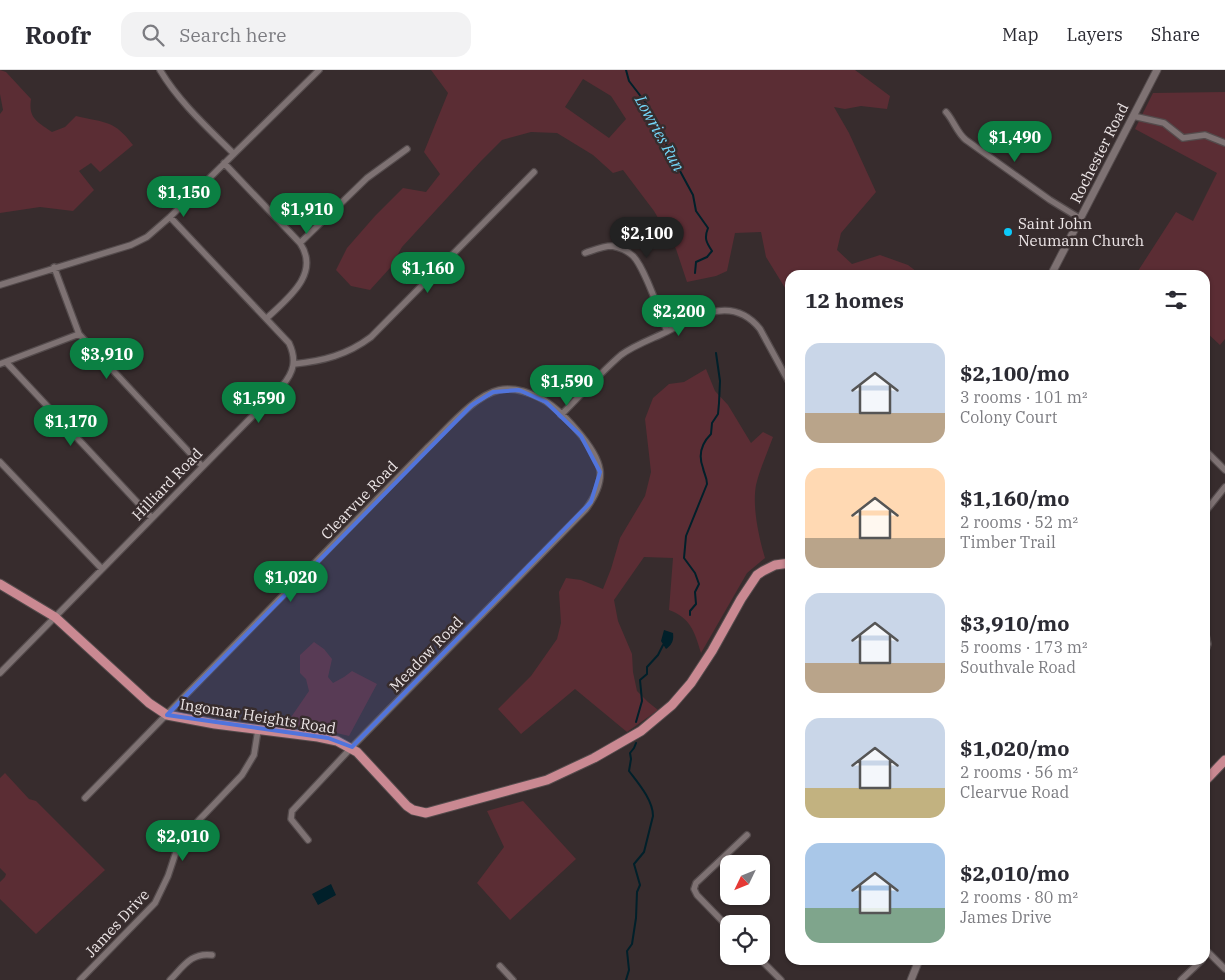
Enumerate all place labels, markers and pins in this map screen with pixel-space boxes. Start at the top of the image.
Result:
pin: $1,490 [974,121,1056,163]
pin: $1,150 [143,176,225,218]
pin: $1,910 [266,192,348,235]
place label: Saint John Neumann Church [1018,214,1144,250]
pin: $2,100 [606,216,688,259]
marker: Saint John Neumann Church [1002,226,1014,238]
pin: $1,160 [387,252,469,294]
pin: $2,200 [638,294,720,337]
pin: $3,910 [66,338,148,380]
pin: $1,590 [526,364,608,407]
pin: $1,590 [218,382,300,424]
pin: $1,170 [30,404,112,447]
pin: $1,020 [250,560,332,603]
pin: $2,010 [142,820,224,862]

